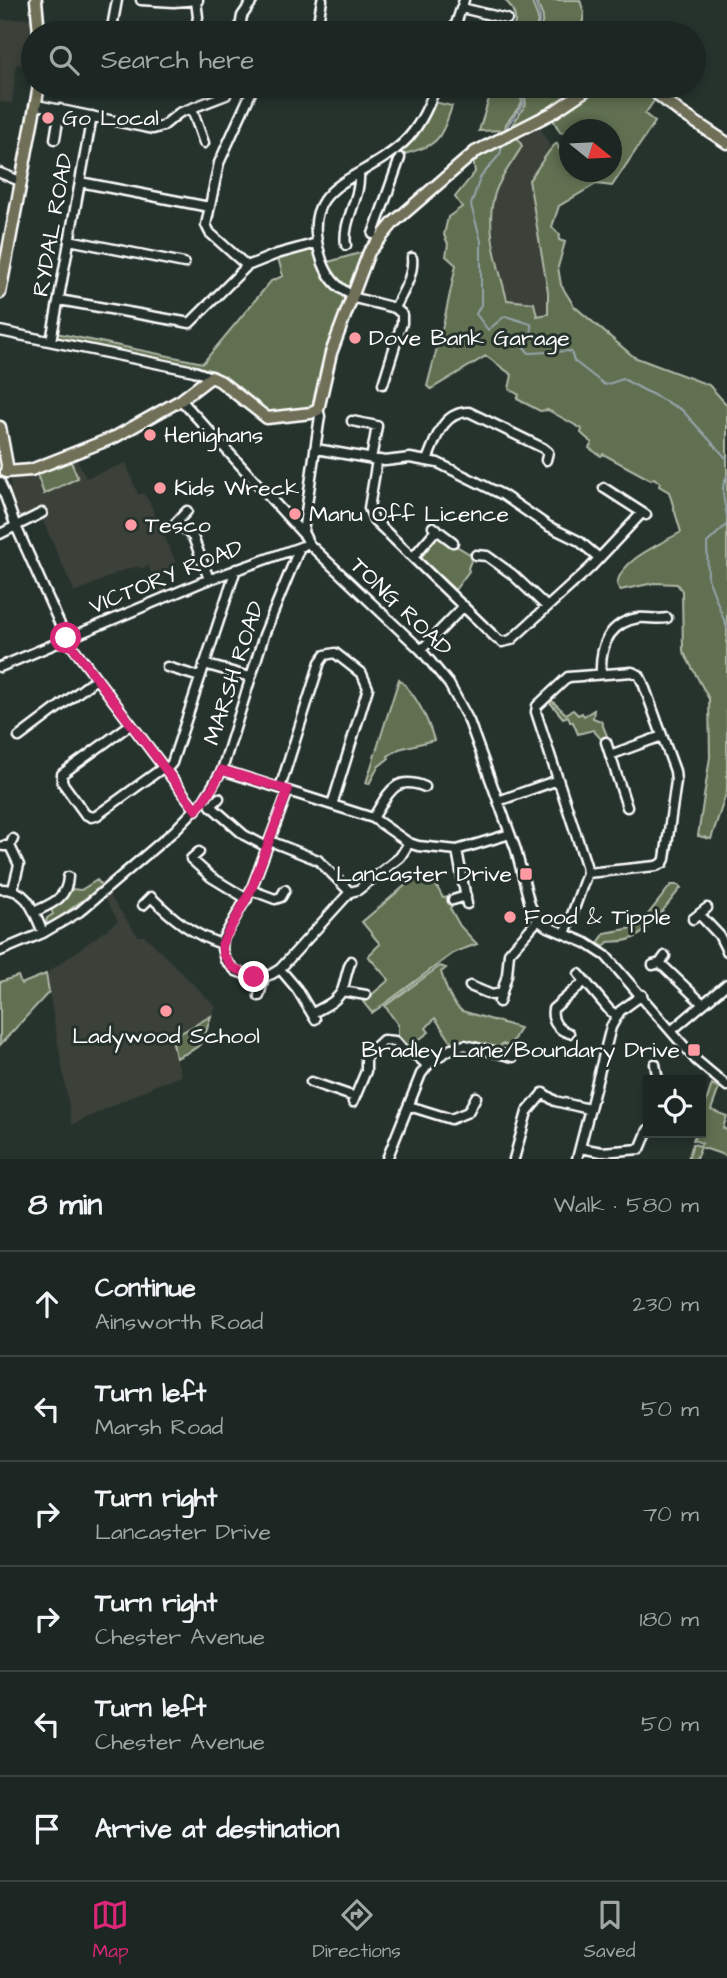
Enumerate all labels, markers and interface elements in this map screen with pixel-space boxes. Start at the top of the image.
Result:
search box [21,21,706,98]
icon: search [45,41,83,79]
text: Search here [101,42,254,78]
place label: Go Local [62,102,159,134]
marker: Go Local [40,110,56,126]
north arrow [559,119,622,182]
street label: RYDAL ROAD [25,151,81,299]
place label: Dove Bank Garage [369,322,570,355]
marker: Dove Bank Garage [347,330,363,346]
place label: Henighans [164,419,263,452]
marker: Henighans [142,427,158,443]
place label: Kids Wreck [174,472,299,504]
marker: Kids Wreck [152,480,168,496]
place label: Manu Off Licence [309,498,509,530]
marker: Manu Off Licence [287,506,303,522]
place label: Tesco [145,509,211,541]
marker: Tesco [123,517,139,533]
street label: VICTORY ROAD [84,532,248,622]
street label: TONG ROAD [343,550,459,664]
street label: MARSH ROAD [196,597,272,749]
route start [50,622,81,653]
place label: Lancaster Drive [336,858,512,890]
marker: Lancaster Drive [518,866,534,882]
place label: Food & Tipple [524,901,671,933]
marker: Food & Tipple [502,909,518,925]
route end [238,961,269,992]
marker: Ladywood School [158,1003,174,1019]
place label: Ladywood School [72,1020,260,1053]
place label: Bradley Lane/Boundary Drive [362,1034,680,1067]
marker: Bradley Lane/Boundary Drive [686,1042,702,1058]
map controls [643,1075,706,1138]
button: locate [643,1075,706,1138]
text: 8 min [28,1184,102,1226]
text: Walk · 580 m [553,1189,699,1221]
text: Continue [95,1270,196,1306]
icon: ahead [28,1285,66,1323]
text: 230 m [633,1288,699,1320]
text: Ainsworth Road [95,1306,263,1338]
text: Turn left [95,1375,206,1411]
icon: left [28,1390,66,1428]
text: 50 m [641,1393,699,1425]
text: Marsh Road [95,1411,223,1443]
text: Turn right [95,1480,217,1516]
icon: right [28,1495,66,1533]
text: 70 m [643,1498,699,1530]
text: Lancaster Drive [95,1516,271,1548]
text: Turn right [95,1585,217,1621]
icon: right [28,1600,66,1638]
text: 180 m [640,1603,699,1635]
text: Chester Avenue [95,1621,265,1653]
text: Turn left [95,1690,206,1726]
icon: left [28,1705,66,1743]
text: 50 m [641,1708,699,1740]
text: Chester Avenue [95,1726,265,1758]
icon: arrive [28,1810,66,1848]
text: Arrive at destination [95,1811,340,1847]
tab: Map [91,1896,129,1965]
tab: Directions [312,1896,401,1965]
tab: Saved [584,1896,635,1965]

